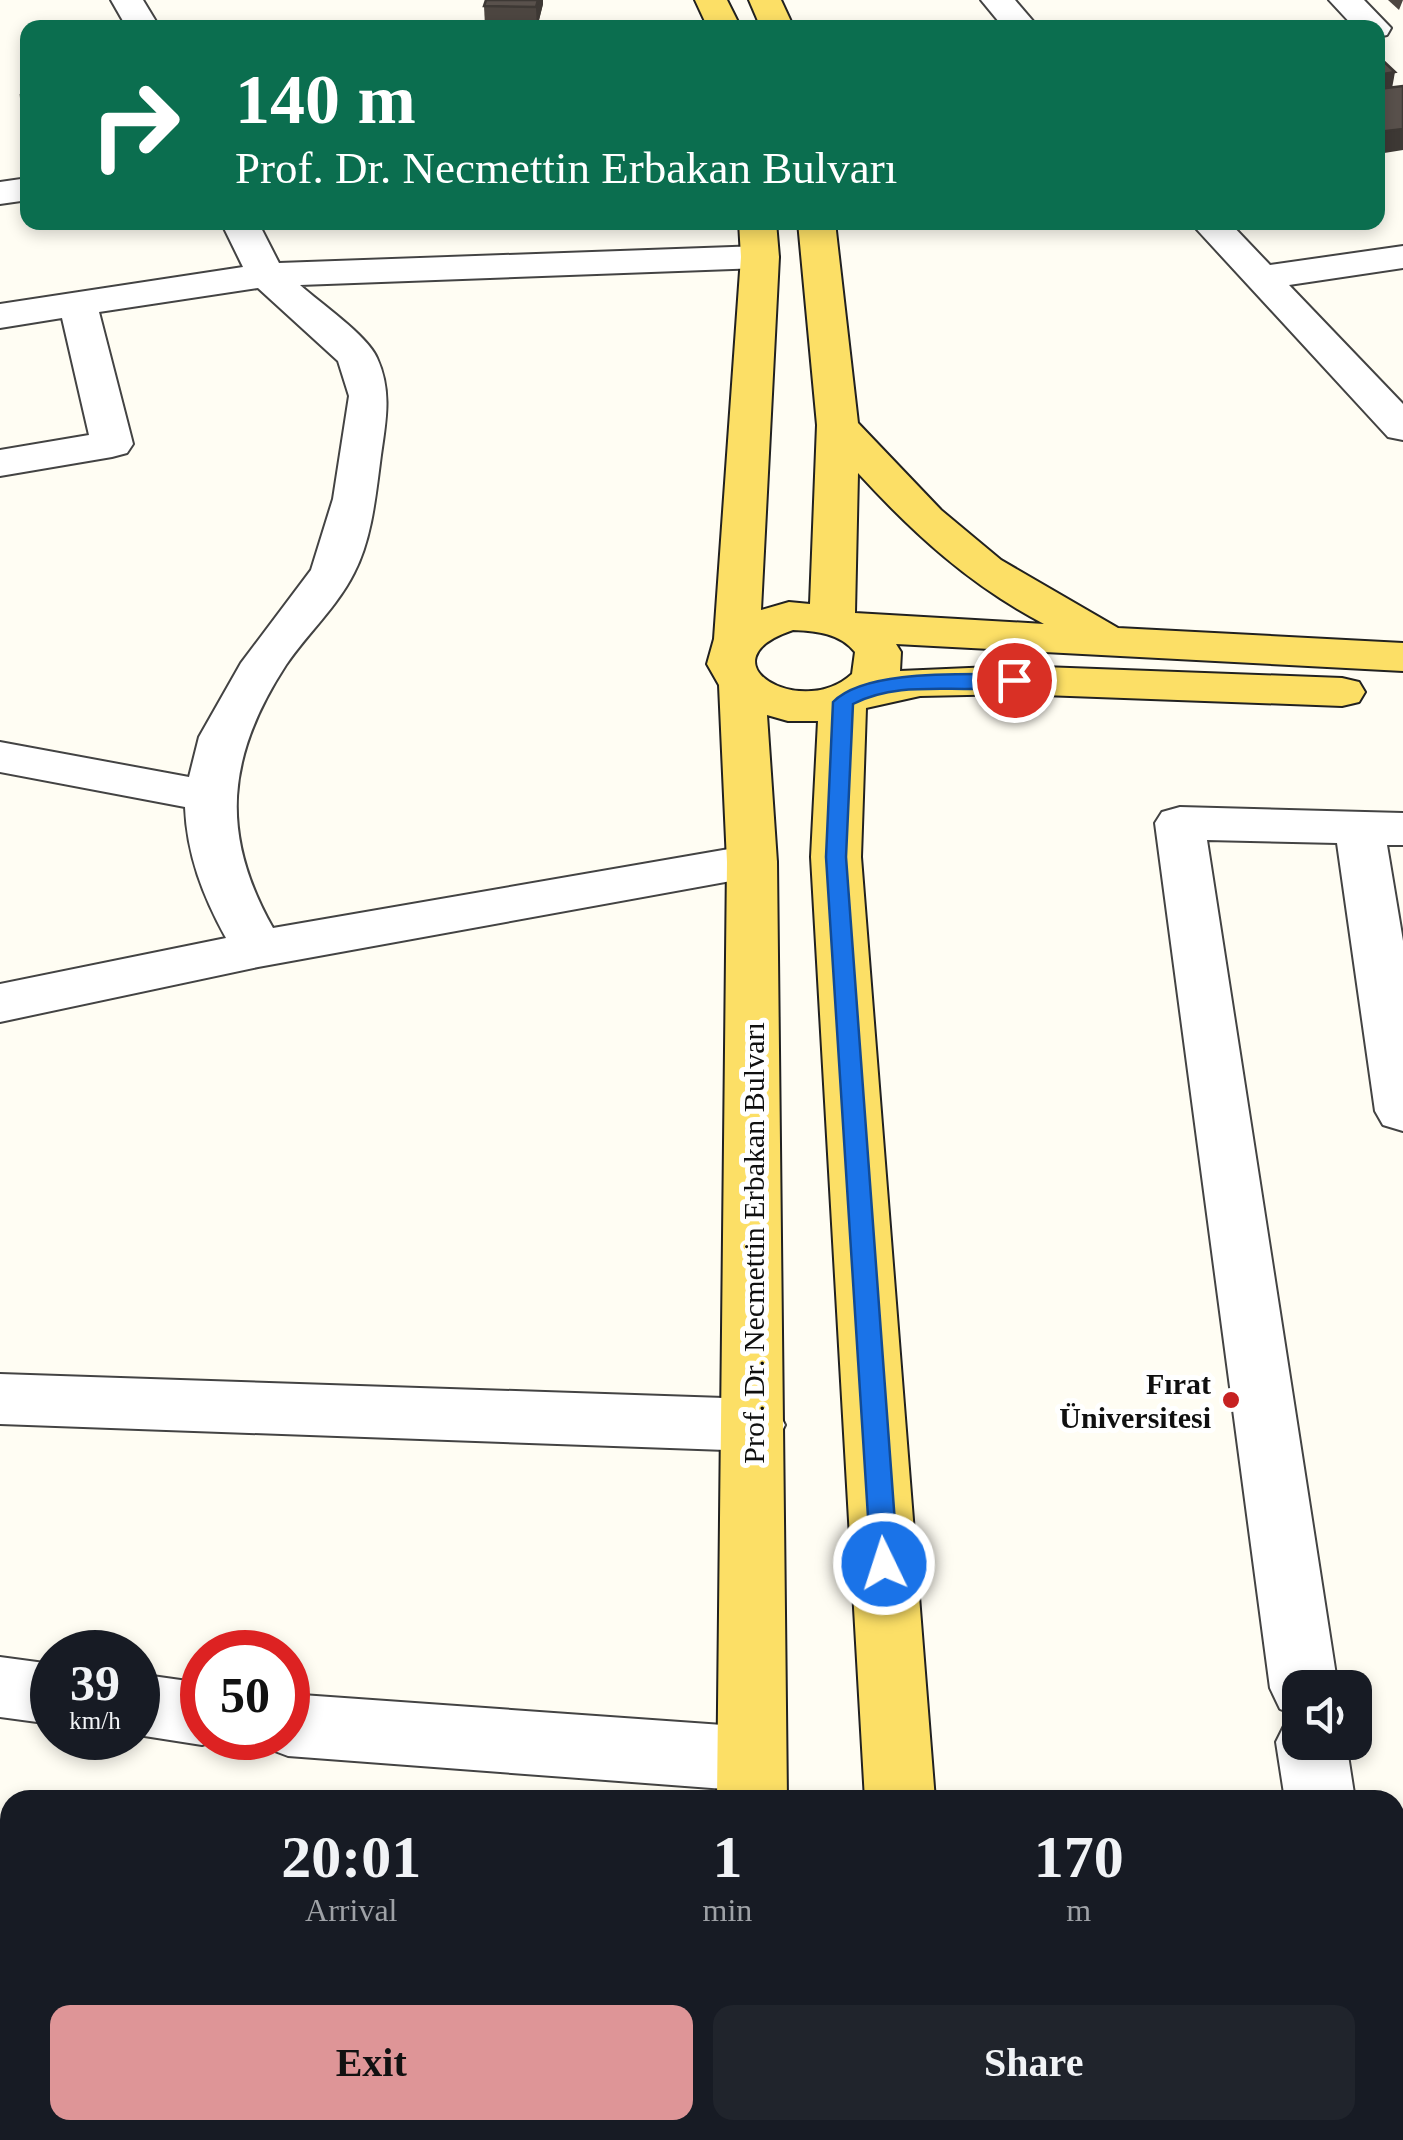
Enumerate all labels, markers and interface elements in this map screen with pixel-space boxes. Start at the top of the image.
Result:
icon: right [70,60,200,190]
text: 140 m [235,61,416,138]
text: Prof. Dr. Necmettin Erbakan Bulvarı [235,143,897,193]
pin [972,638,1057,723]
icon: arrive [987,653,1042,708]
street label: Prof. Dr. Necmettin Erbakan Bulvarı [737,1022,770,1464]
place label: Fırat Üniversitesi [1059,1367,1211,1434]
marker: Fırat Üniversitesi [1220,1389,1242,1411]
position arrow [832,1512,936,1616]
speed limit sign: 50 [180,1630,310,1760]
text: 39 [70,1655,120,1711]
map controls [1282,1670,1372,1760]
button: sound [1282,1670,1372,1760]
text: km/h [69,1707,121,1734]
text: 20:01 [281,1824,421,1890]
text: 1 [712,1824,742,1890]
text: 170 [1034,1824,1124,1890]
text: Arrival [305,1892,397,1928]
text: min [703,1892,752,1928]
text: m [1066,1892,1091,1928]
button: Exit [50,2005,693,2120]
button: Share [713,2005,1355,2120]

